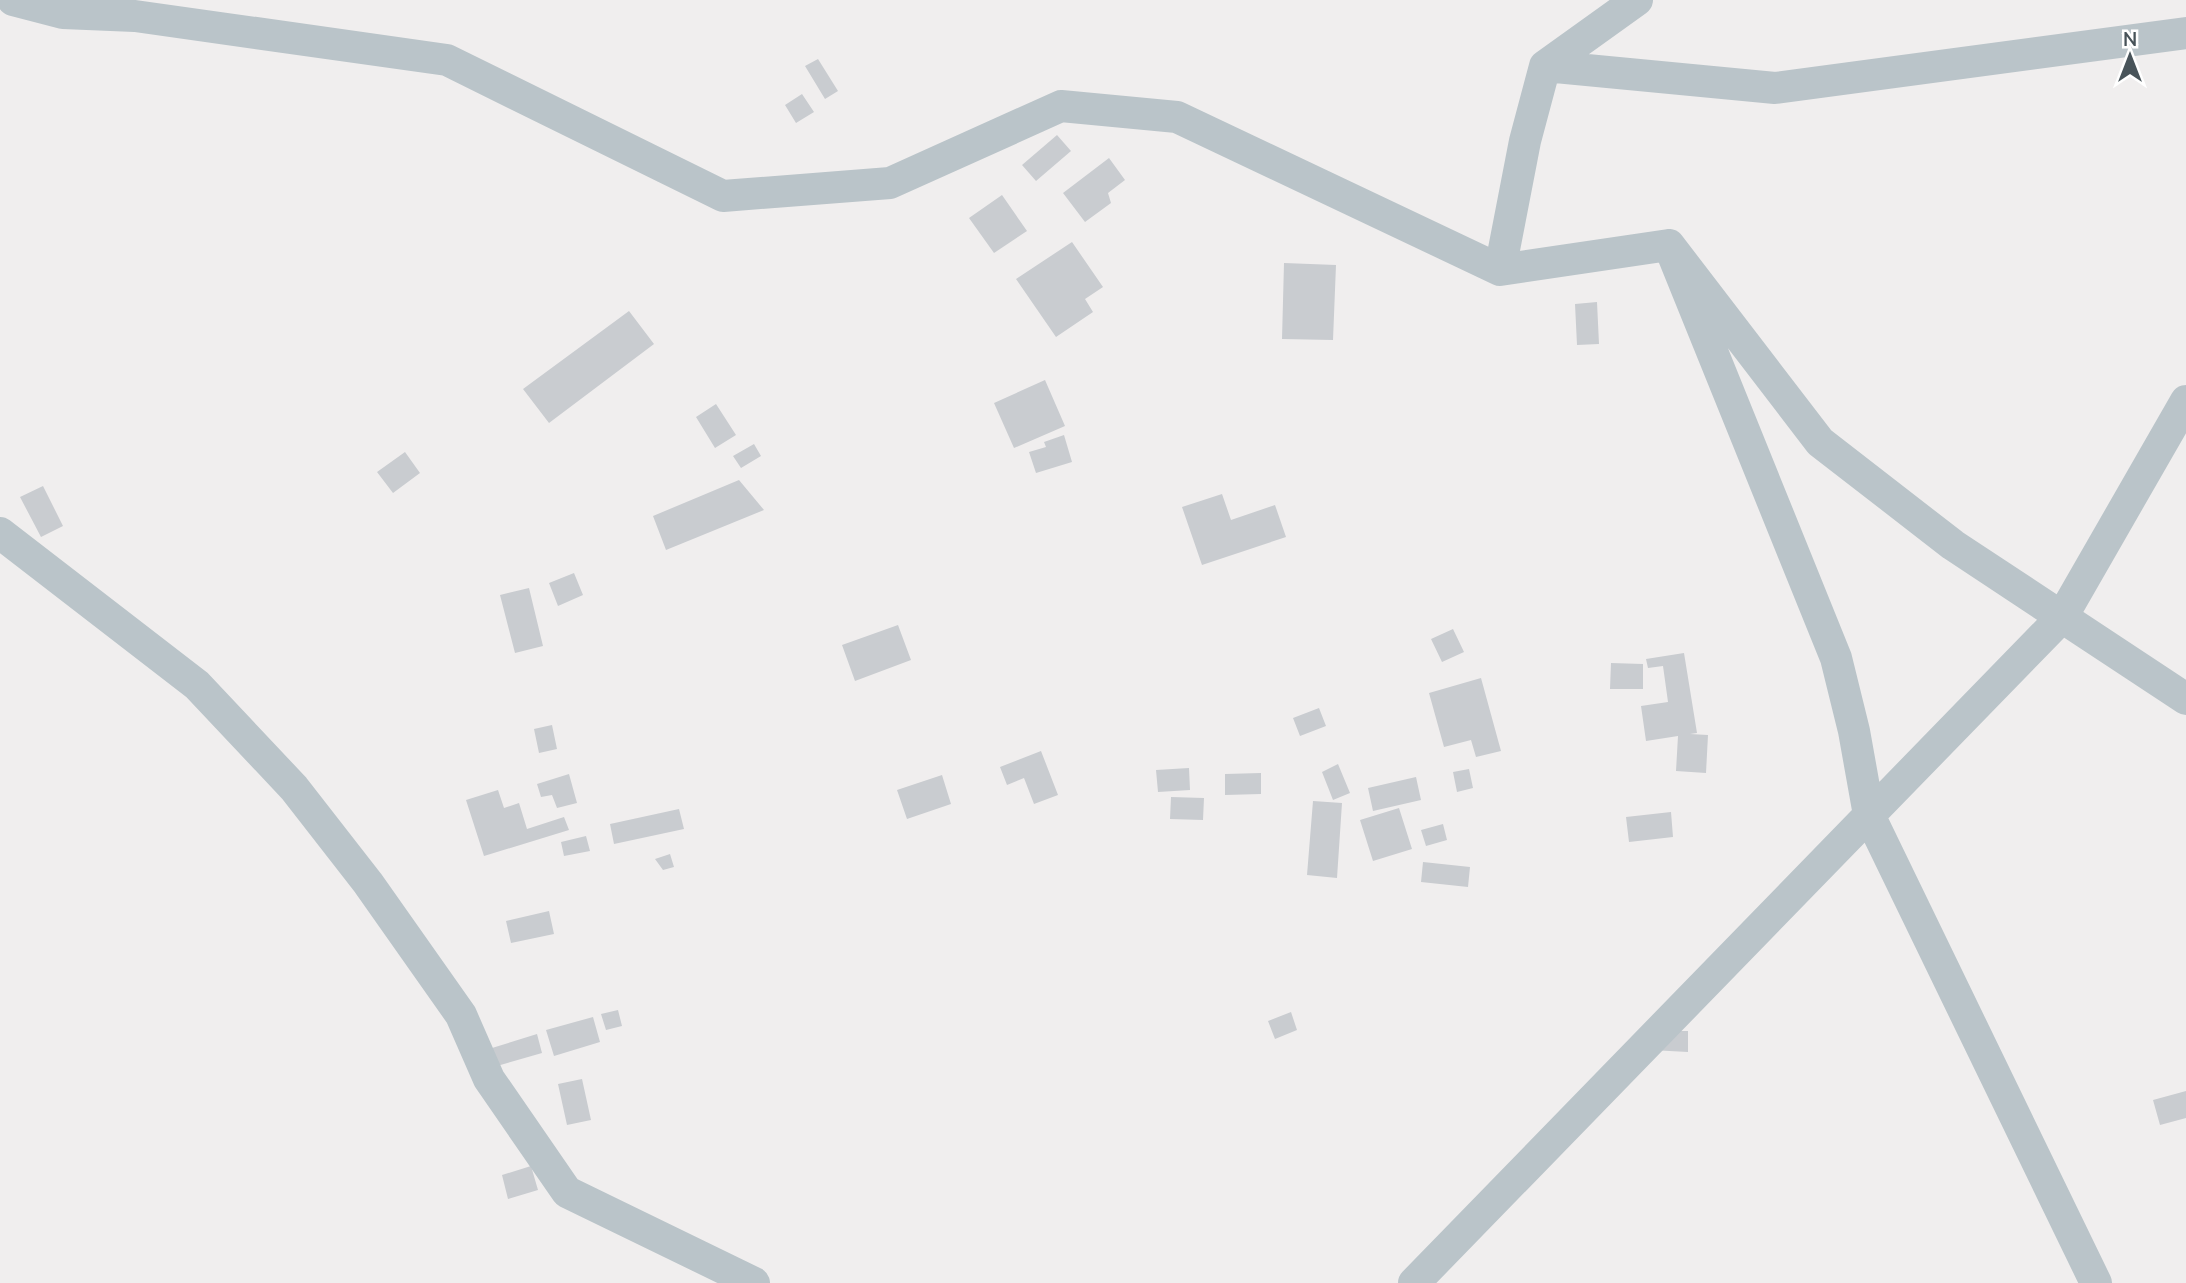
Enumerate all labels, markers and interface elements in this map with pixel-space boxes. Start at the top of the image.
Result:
north arrow [2095,21,2165,91]
text: N [2123,27,2137,53]

